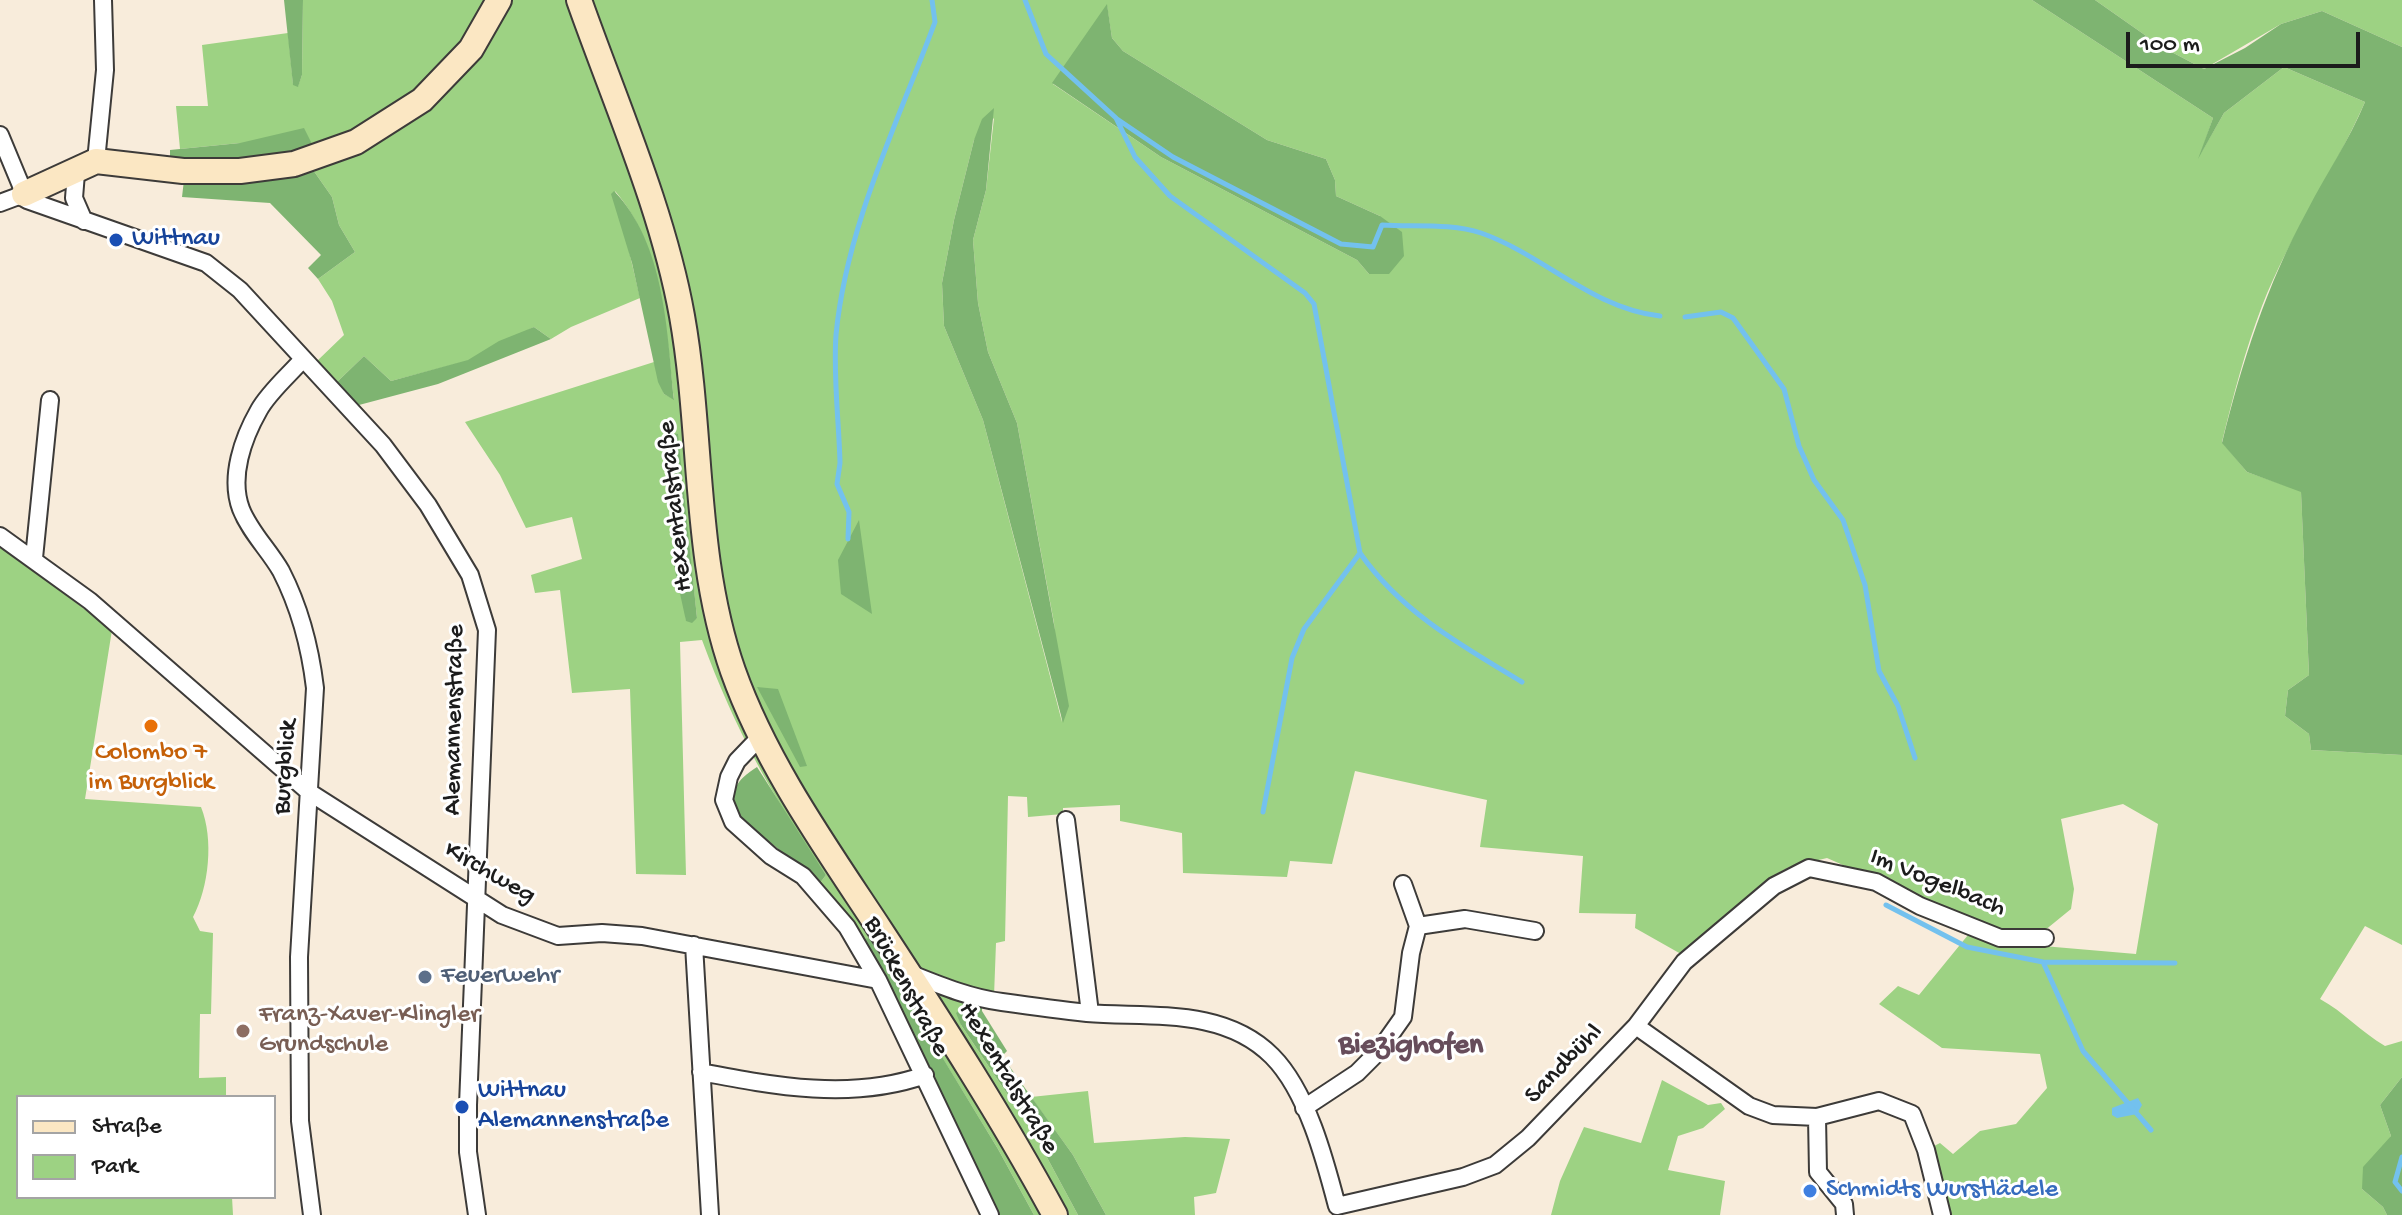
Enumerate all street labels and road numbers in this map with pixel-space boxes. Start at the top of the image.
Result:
street label: Hexentalstraße [653,419,701,593]
street label: Alemannenstraße [439,624,473,816]
street label: Burgblick [268,719,306,815]
street label: Kirchweg [438,835,540,913]
street label: Im Vogelbach [1865,843,2009,925]
street label: Brückenstraße [855,912,955,1062]
street label: Hexentalstraße [949,997,1065,1161]
street label: Sandbühl [1519,1018,1611,1112]

